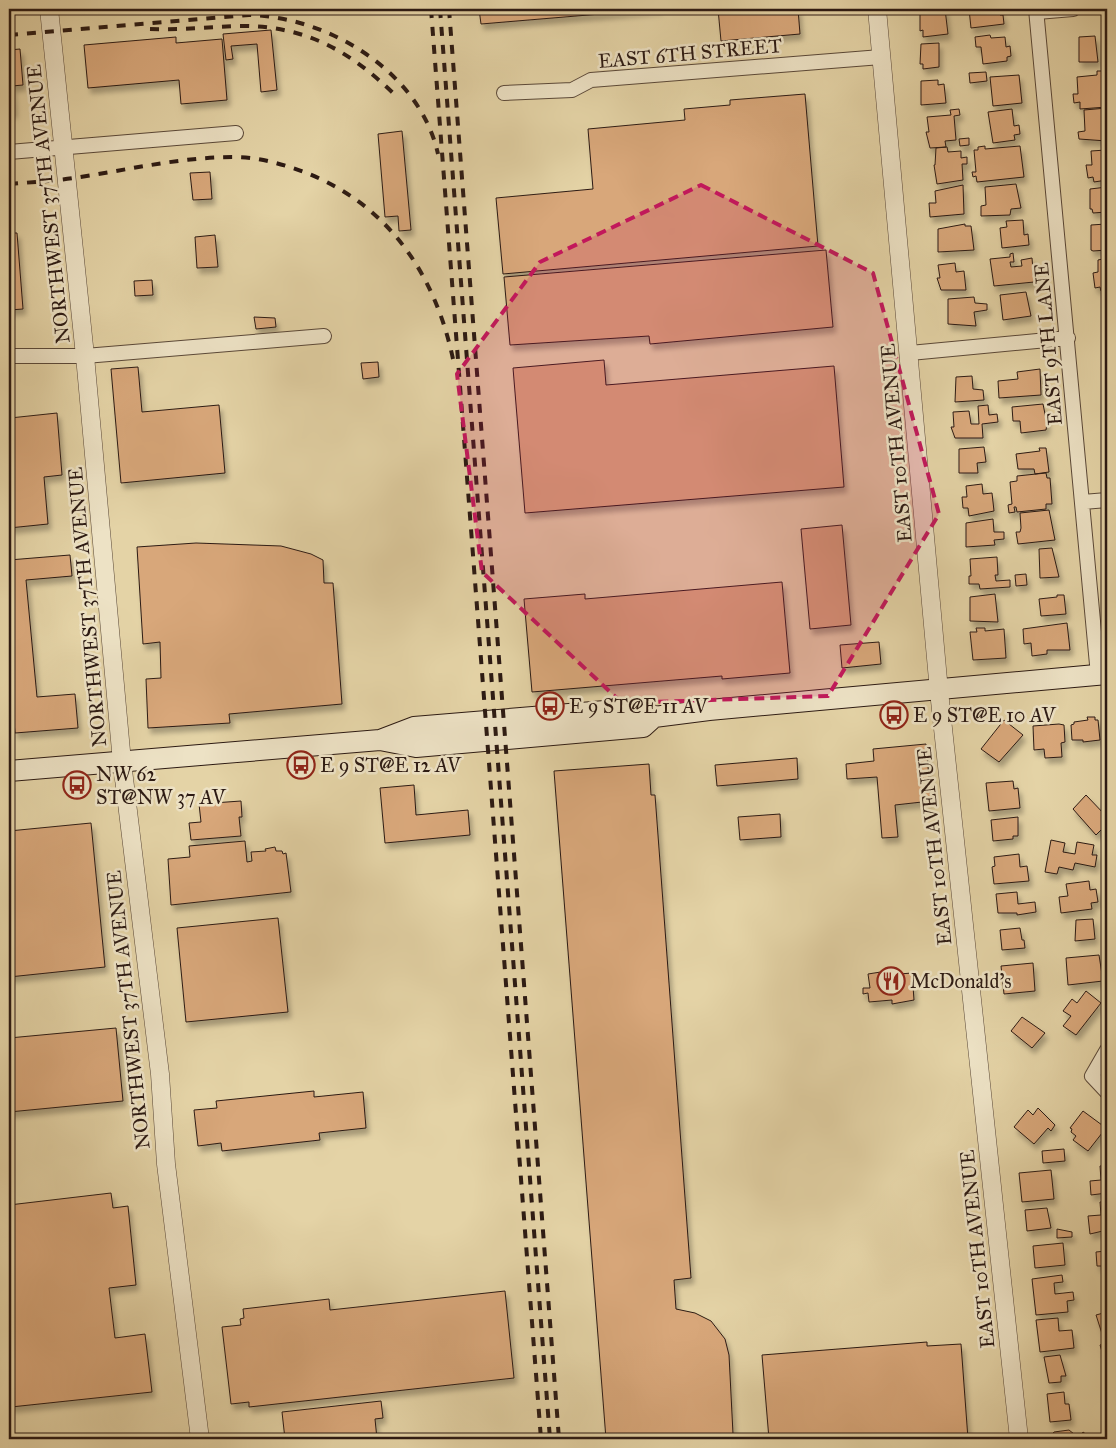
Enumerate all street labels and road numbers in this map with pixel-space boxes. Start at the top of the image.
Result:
street label: EAST 6TH STREET [597,33,783,73]
street label: NORTHWEST 37TH AVENUE [21,63,75,345]
street label: EAST 9TH LANE [1029,262,1067,426]
street label: EAST 10TH AVENUE [875,343,917,543]
street label: NORTHWEST 37TH AVENUE [63,466,111,748]
street label: EAST 10TH AVENUE [912,746,956,946]
street label: NORTHWEST 37TH AVENUE [101,869,155,1151]
street label: EAST 10TH AVENUE [955,1149,999,1349]

